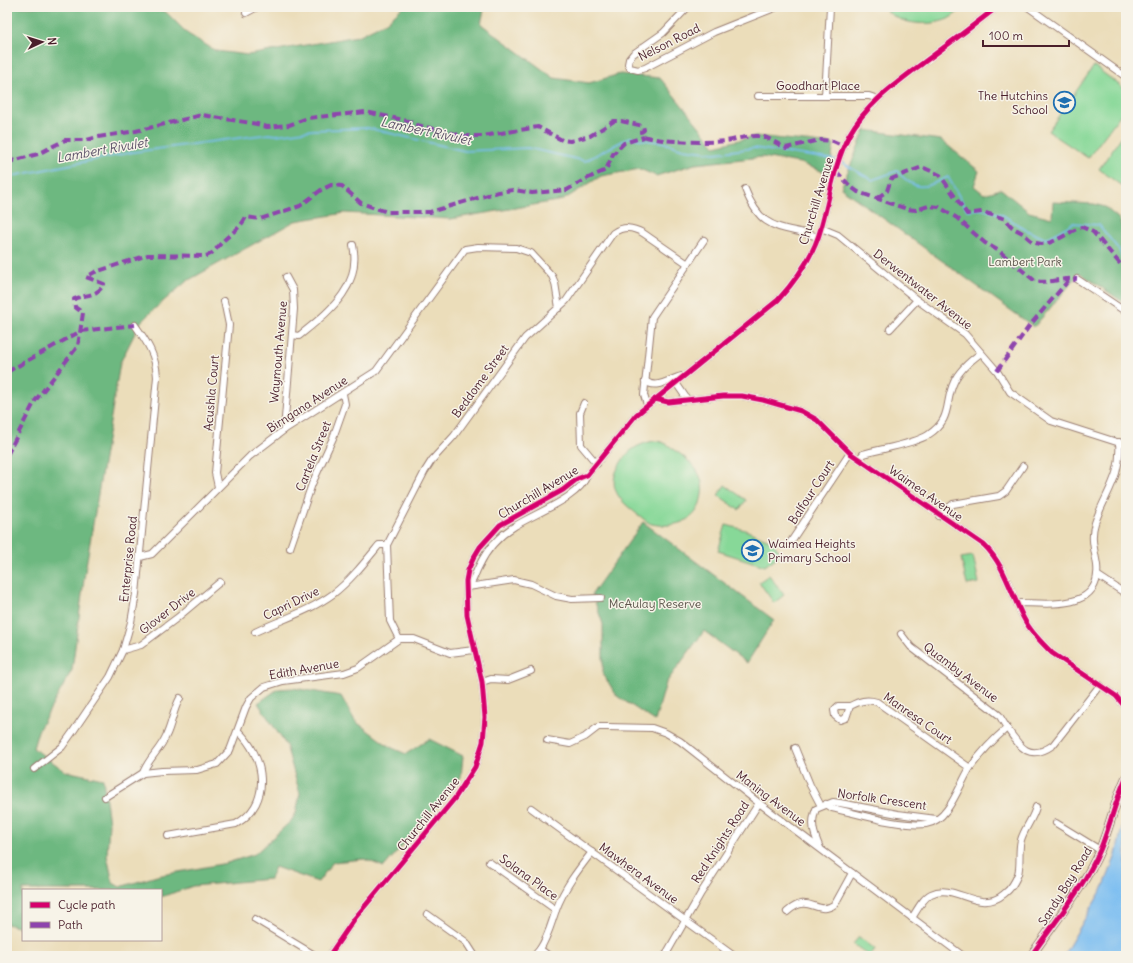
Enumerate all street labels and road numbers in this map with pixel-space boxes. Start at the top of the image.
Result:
street label: Nelson Road [636,20,702,64]
street label: Goodhart Place [776,78,860,93]
street label: Churchill Avenue [796,155,836,247]
street label: Derwentwater Avenue [871,246,975,332]
street label: Waymouth Avenue [266,300,290,404]
street label: Beddome Street [448,341,512,421]
street label: Acushla Court [200,354,222,432]
street label: Birngana Avenue [264,372,350,436]
street label: Cartela Street [292,419,334,493]
street label: Balfour Court [785,457,837,527]
street label: Churchill Avenue [495,462,581,522]
street label: Waimea Avenue [886,462,966,524]
street label: Enterprise Road [116,515,140,603]
street label: Capri Drive [261,583,321,623]
street label: Glover Drive [136,585,198,637]
street label: Quamby Avenue [921,639,1001,705]
street label: Edith Avenue [268,655,340,683]
street label: Manresa Court [881,689,955,747]
street label: Maning Avenue [733,767,809,829]
street label: Churchill Avenue [394,774,462,854]
street label: Norfolk Crescent [837,785,927,813]
street label: Red Knights Road [688,798,752,886]
street label: Mawhera Avenue [597,839,681,907]
street label: Sandy Bay Road [1035,844,1095,928]
street label: Solana Place [497,851,561,903]

